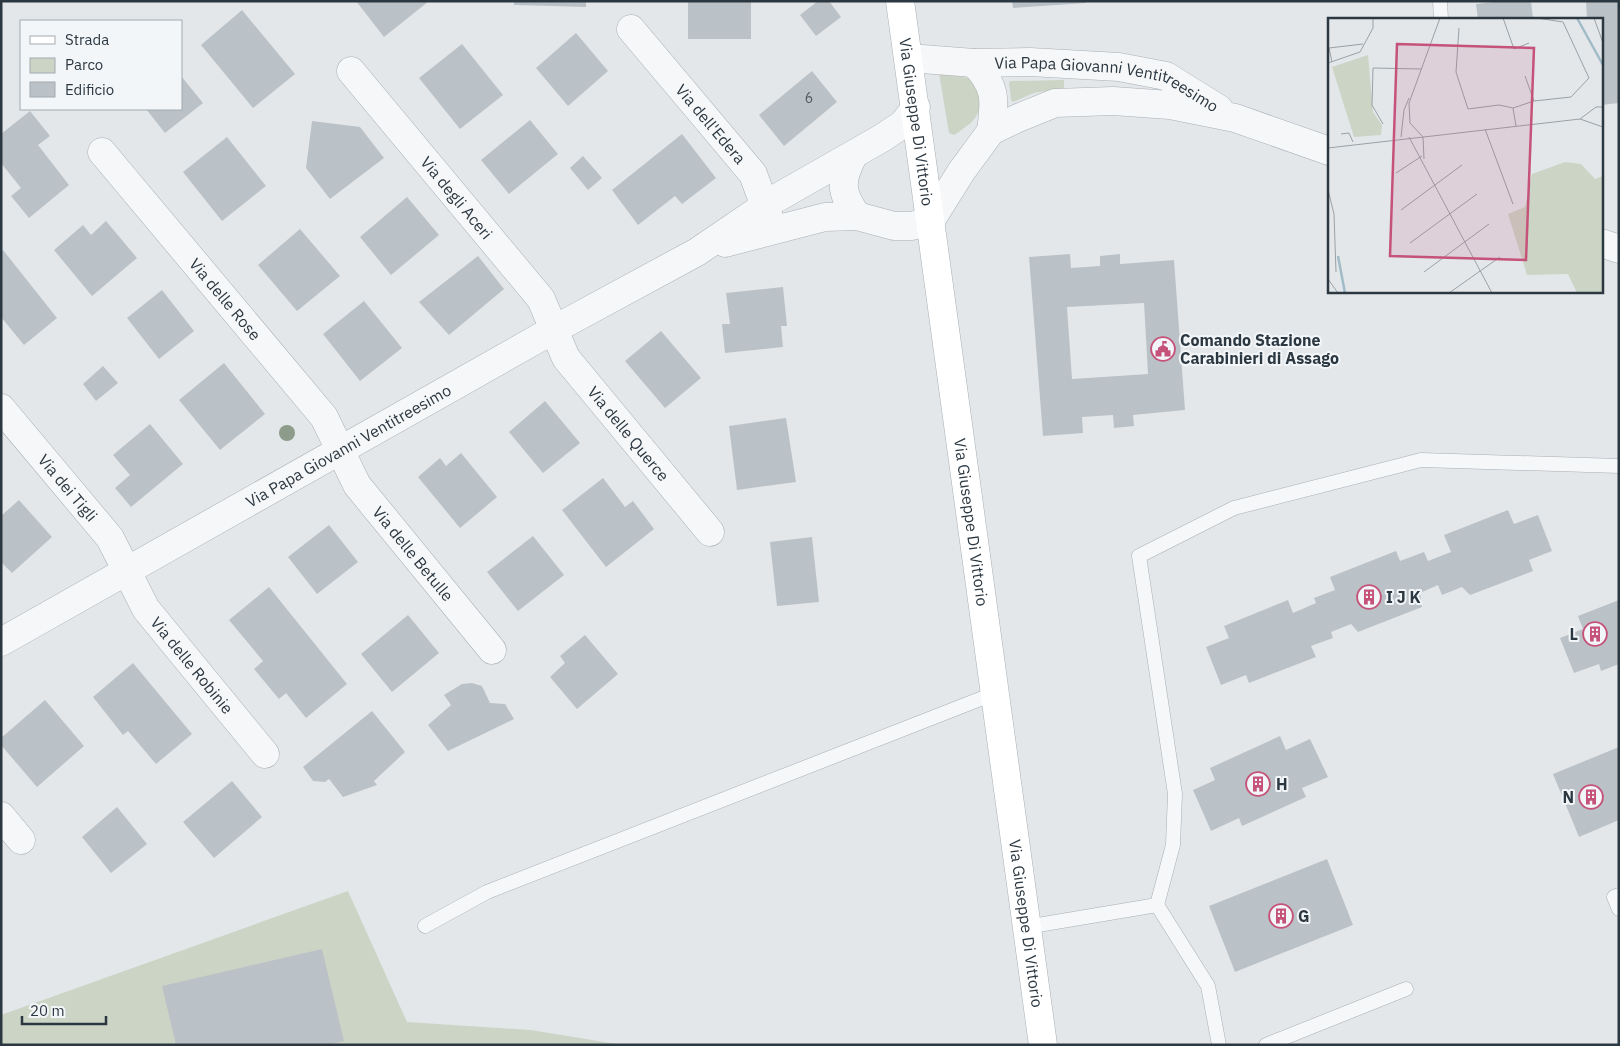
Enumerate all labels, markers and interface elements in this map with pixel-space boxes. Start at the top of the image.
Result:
inset map [1328,18,1602,292]
legend [20,20,182,110]
text: Strada [65,30,109,49]
street label: Via Giuseppe Di Vittorio [895,37,938,207]
street label: Via Papa Giovanni Ventitreesimo [994,52,1222,116]
text: Parco [65,55,103,74]
text: Edificio [65,80,114,99]
street label: Via dell'Edera [672,80,750,168]
house number: 6 [805,89,813,107]
street label: Via degli Aceri [416,152,497,243]
street label: Via delle Rose [185,254,266,344]
place label: Comando Stazione Carabinieri di Assago [1180,330,1339,368]
public building icon: Comando Stazione Carabinieri di Assago [1150,336,1176,362]
street label: Via Papa Giovanni Ventitreesimo [242,380,455,512]
street label: Via delle Querce [584,382,674,485]
street label: Via Giuseppe Di Vittorio [950,437,993,607]
street label: Via dei Tigli [34,450,102,526]
street label: Via delle Betulle [368,502,458,605]
building icon: I J K [1356,584,1382,610]
place label: I J K [1386,587,1421,607]
street label: Via delle Robinie [146,613,238,718]
building icon: L [1582,621,1608,647]
place label: L [1570,624,1578,644]
building icon: H [1245,771,1271,797]
place label: H [1276,774,1288,794]
building icon: N [1578,784,1604,810]
place label: N [1562,787,1574,807]
street label: Via Giuseppe Di Vittorio [1005,838,1048,1009]
building icon: G [1268,903,1294,929]
place label: G [1298,906,1310,926]
scale bar [22,994,106,1026]
text: 20 m [30,1001,65,1020]

